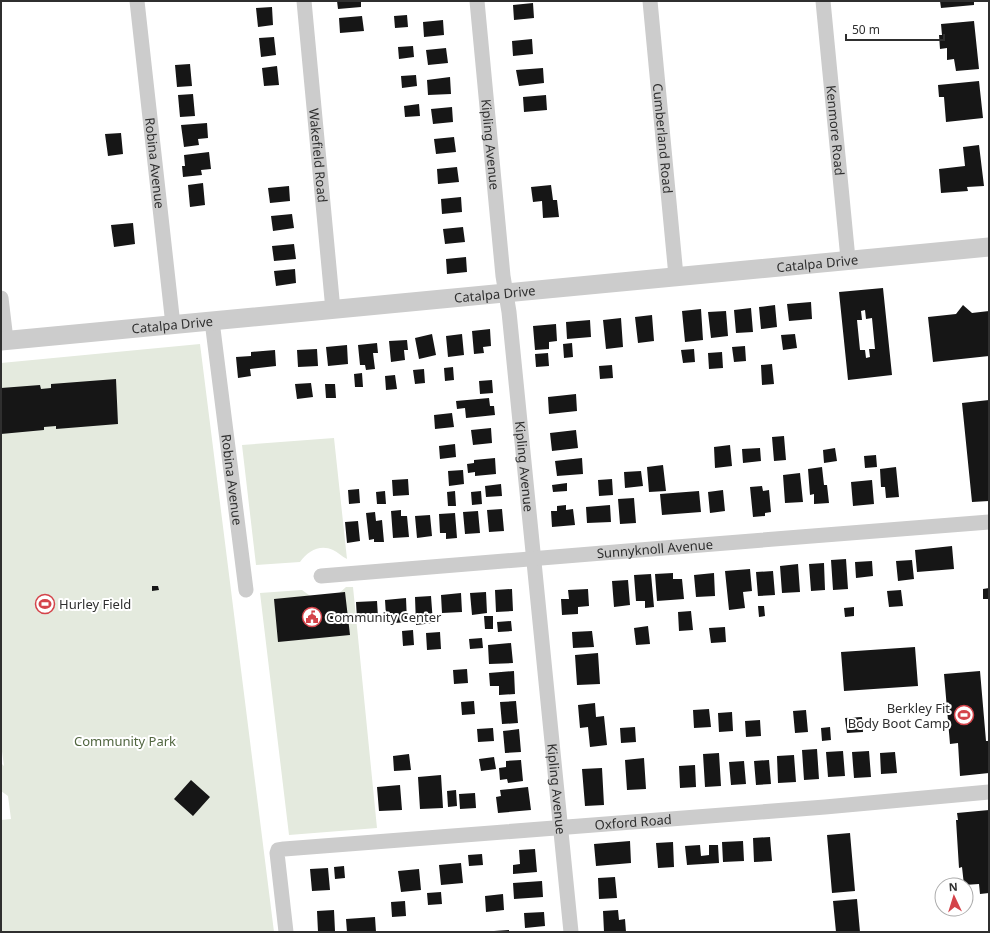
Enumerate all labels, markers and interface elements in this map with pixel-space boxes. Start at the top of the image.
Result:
scale bar [846,16,944,42]
text: 50 m [852,21,880,38]
street label: Cumberland Road [649,83,677,194]
street label: Kenmore Road [822,84,849,176]
street label: Kipling Avenue [477,98,504,191]
street label: Wakefield Road [305,107,332,203]
street label: Robina Avenue [141,116,169,210]
street label: Catalpa Drive [776,251,859,276]
street label: Catalpa Drive [453,281,536,307]
street label: Catalpa Drive [131,312,214,338]
street label: Kipling Avenue [511,420,538,513]
street label: Robina Avenue [217,433,247,526]
street label: Sunnyknoll Avenue [596,535,714,562]
sports icon: Hurley Field [34,593,56,615]
place label: Hurley Field [59,595,131,613]
public building icon: Community Center [301,606,323,628]
place label: Community Center [326,608,442,626]
place label: Berkley Fit Body Boot Camp [848,699,950,732]
sports icon: Berkley Fit Body Boot Camp [953,704,975,726]
park label: Community Park [74,732,176,750]
street label: Kipling Avenue [543,743,570,835]
street label: Oxford Road [594,810,672,834]
north arrow [934,877,974,917]
text: N [948,879,958,894]

